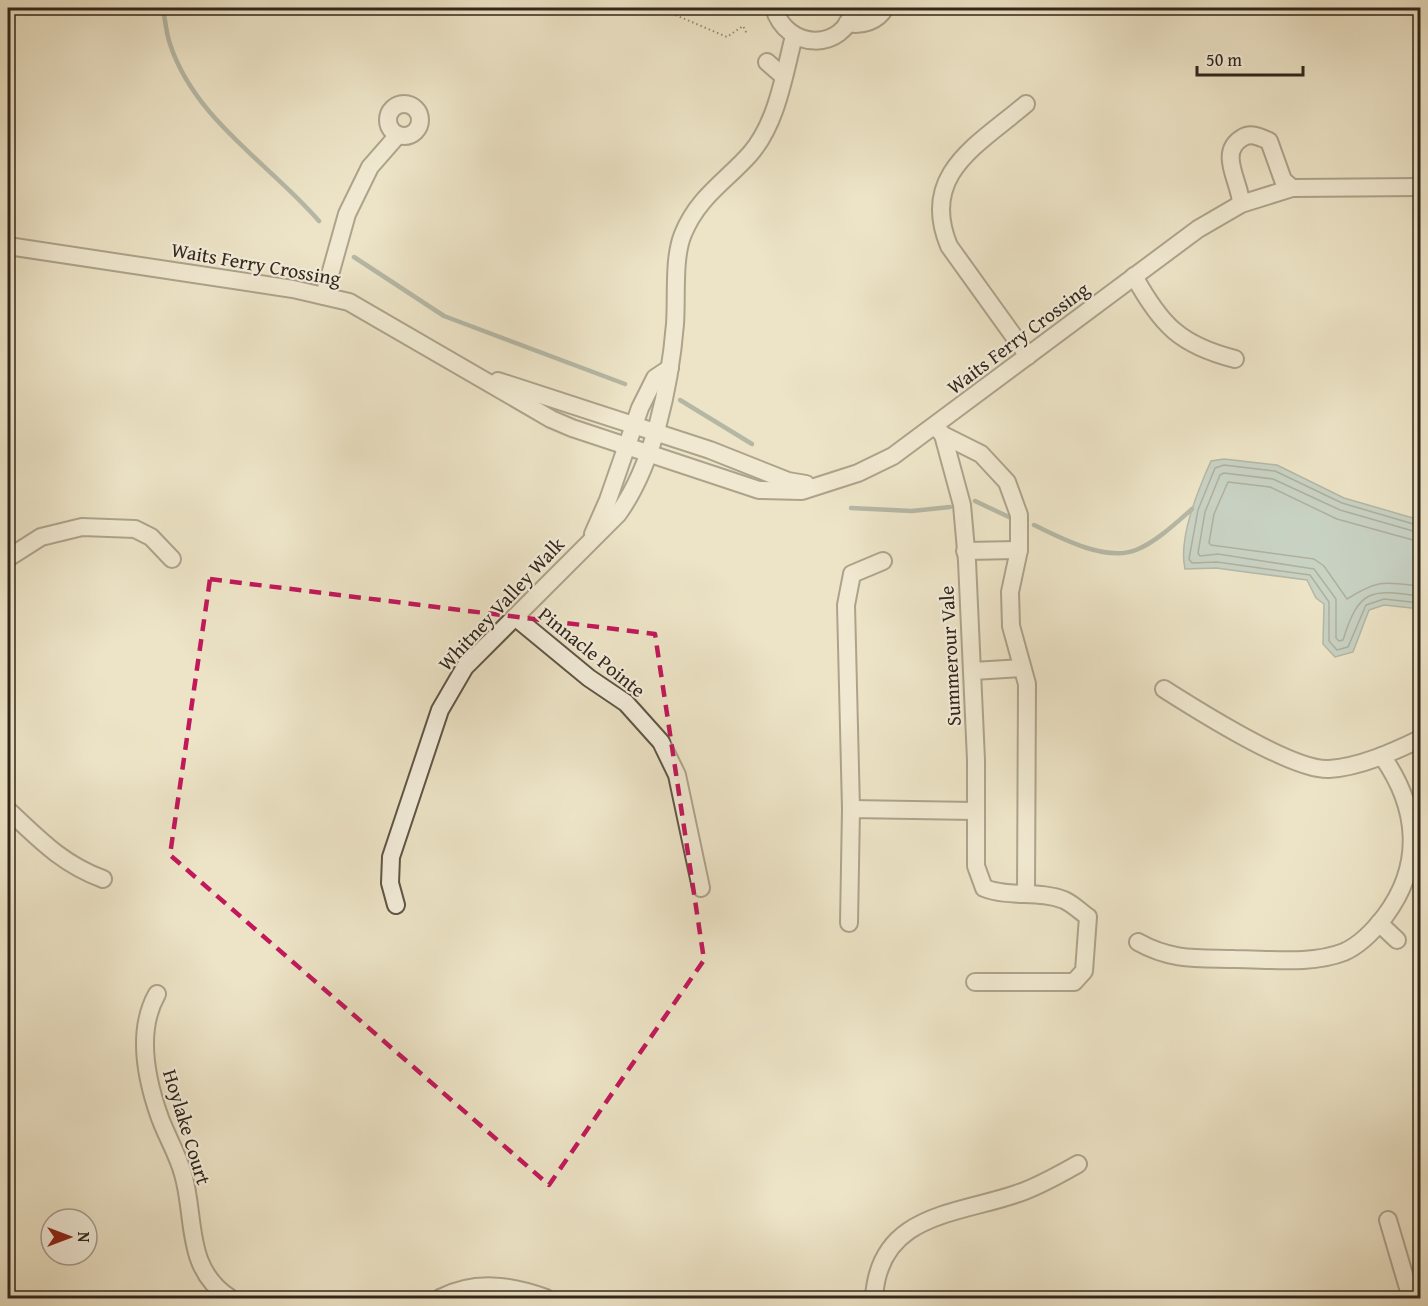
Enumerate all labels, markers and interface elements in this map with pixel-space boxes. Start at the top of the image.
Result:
scale bar [1197,39,1304,77]
text: 50 m [1206,46,1242,73]
street label: Waits Ferry Crossing [169,234,343,293]
street label: Waits Ferry Crossing [940,274,1095,401]
street label: Whitney Valley Walk [431,530,571,677]
street label: Summerour Vale [931,585,968,727]
street label: Pinnacle Pointe [532,599,652,704]
street label: Hoylake Court [156,1066,219,1188]
north arrow [39,1207,99,1267]
text: N [72,1232,96,1243]

